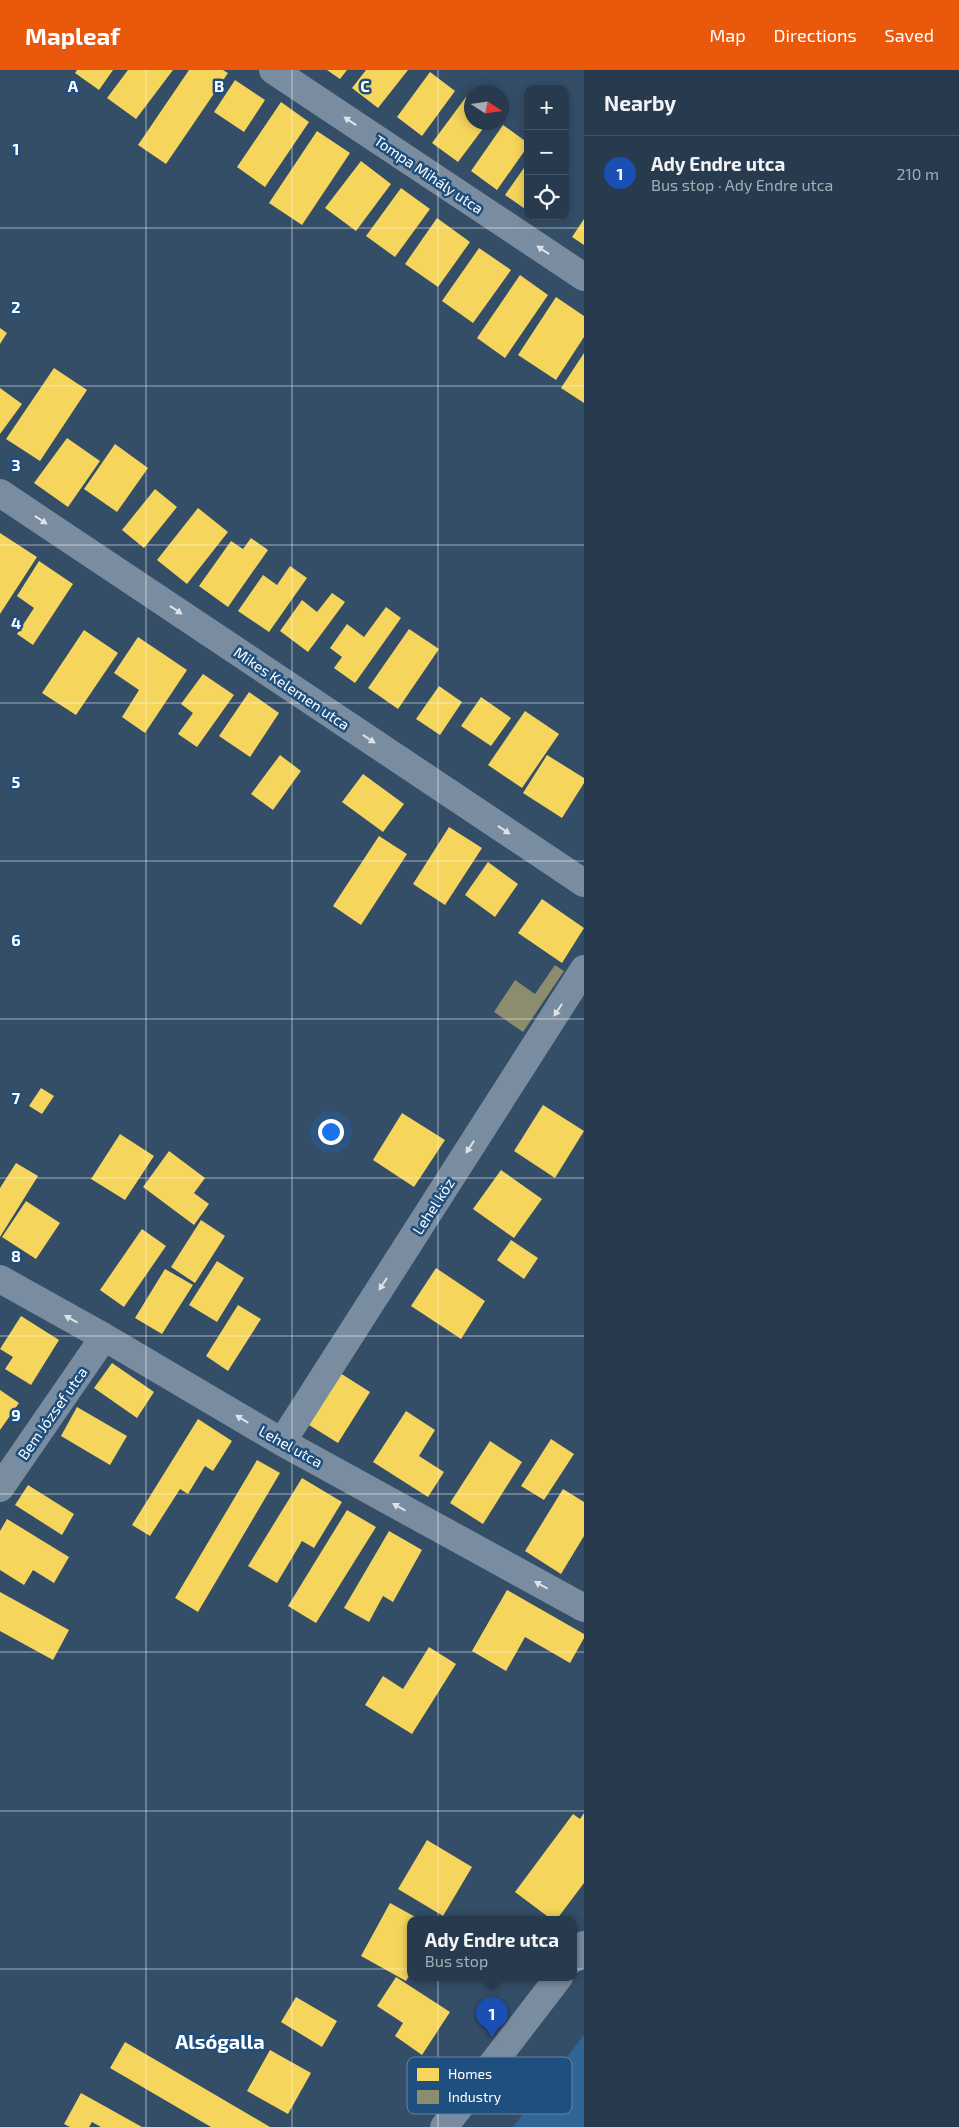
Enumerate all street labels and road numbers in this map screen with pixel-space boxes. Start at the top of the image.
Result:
street label: Tompa Mihály utca [371,131,487,217]
street label: Mikes Kelemen utca [231,643,353,733]
street label: Lehel köz [408,1174,458,1238]
street label: Bem József utca [13,1363,91,1463]
street label: Lehel utca [256,1421,326,1471]

